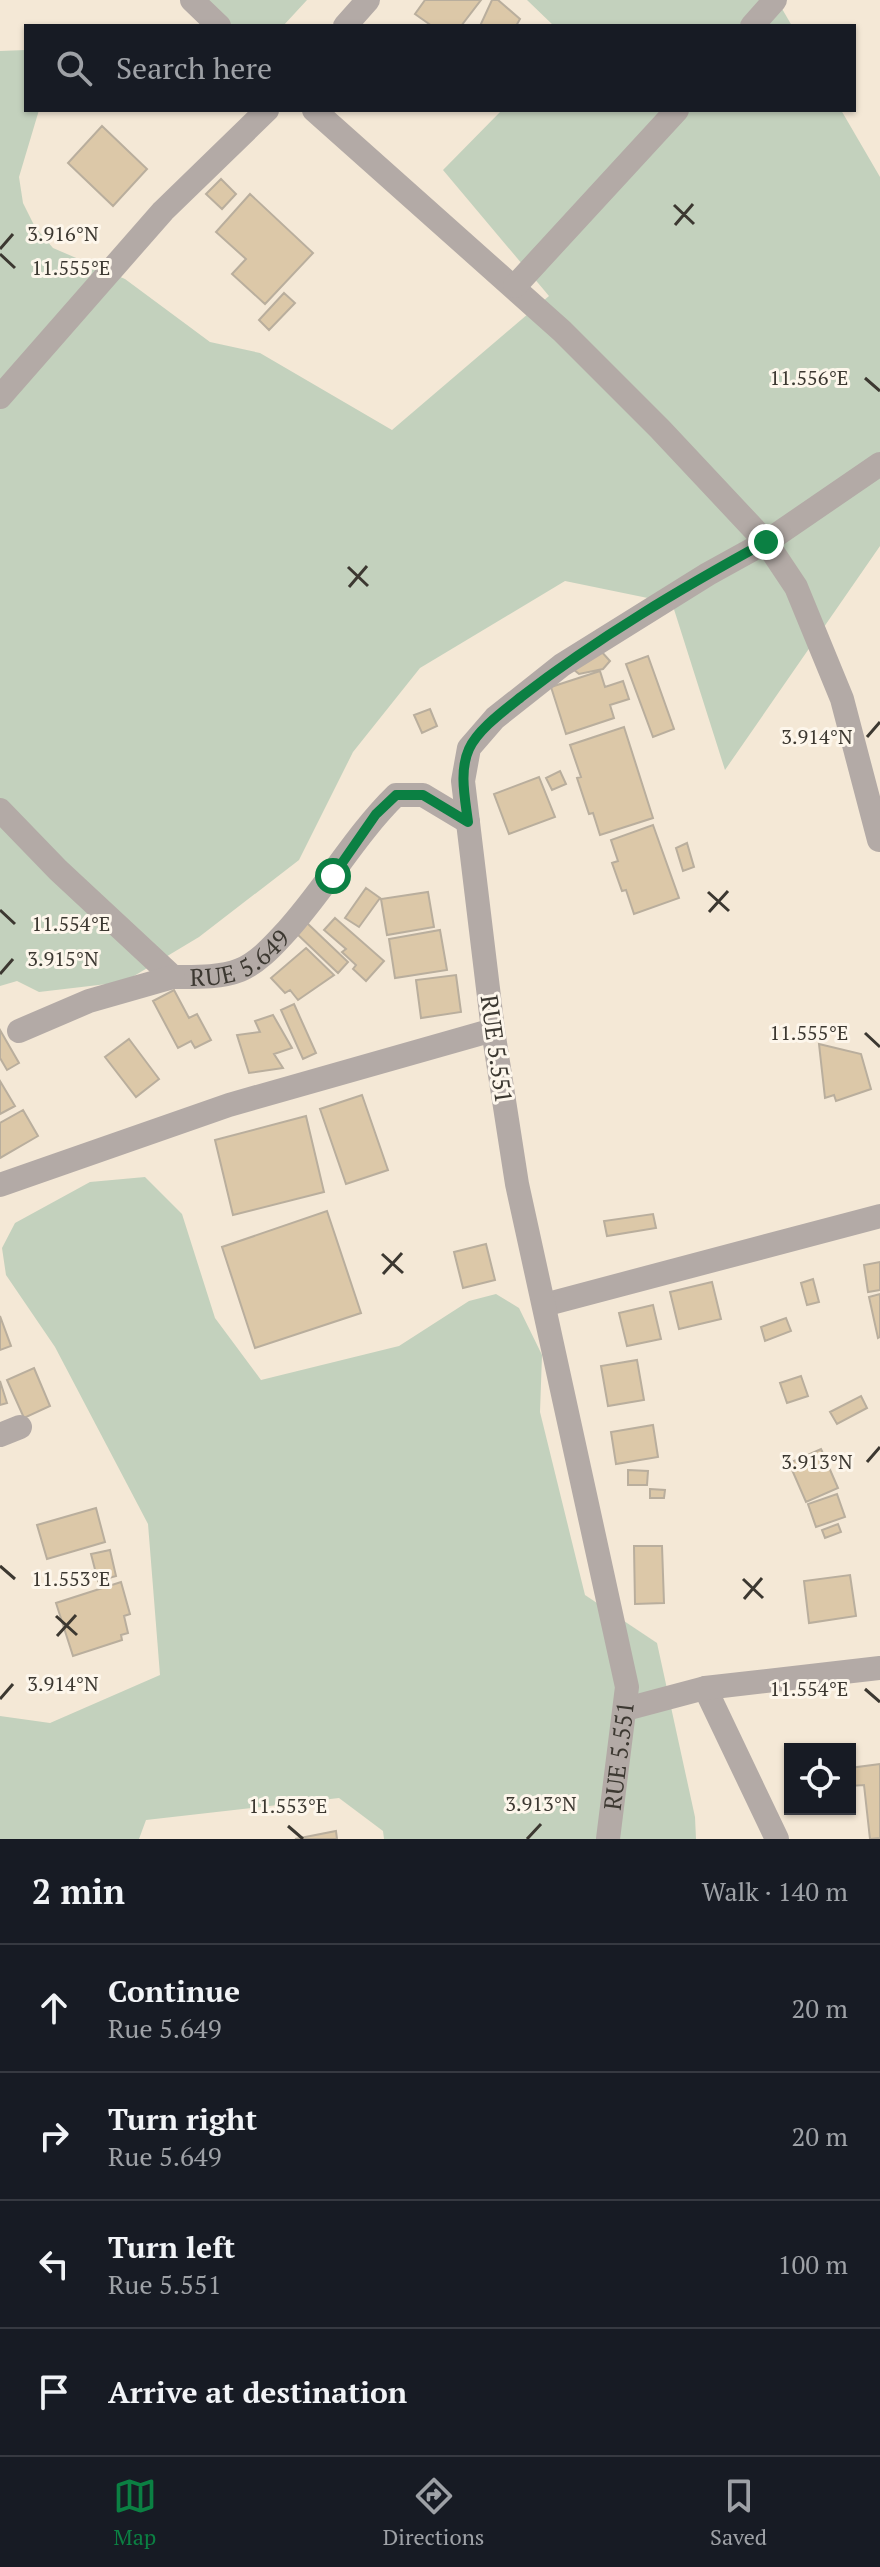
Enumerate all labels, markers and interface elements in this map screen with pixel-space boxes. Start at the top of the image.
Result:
search box [24,24,856,112]
icon: search [52,46,96,90]
text: Search here [116,48,272,88]
text: 3.916°N [27,220,99,247]
text: 11.555°E [32,254,111,281]
text: 11.556°E [770,364,849,391]
route end [748,524,784,560]
text: 3.914°N [781,723,853,750]
route start [315,858,351,894]
text: 11.554°E [32,910,111,937]
street label: RUE 5.649 [189,922,296,993]
text: 3.915°N [27,945,99,972]
street label: RUE 5.551 [474,993,520,1105]
text: 11.555°E [770,1019,849,1046]
text: 3.913°N [781,1448,853,1475]
text: 11.553°E [32,1565,111,1592]
text: 3.914°N [27,1670,99,1697]
text: 11.554°E [770,1675,849,1702]
street label: RUE 5.551 [596,1700,641,1812]
map controls [784,1743,856,1815]
button: locate [784,1743,856,1815]
text: 3.913°N [505,1790,577,1817]
text: 11.553°E [249,1792,328,1819]
text: 2 min [32,1869,125,1914]
text: Walk · 140 m [702,1874,848,1908]
text: Continue [108,1971,240,2011]
icon: ahead [32,1986,76,2030]
text: 20 m [792,1991,848,2025]
text: Rue 5.649 [108,2011,222,2045]
text: Turn right [108,2099,257,2139]
icon: right [32,2114,76,2158]
text: 20 m [792,2119,848,2153]
text: Rue 5.649 [108,2139,222,2173]
text: Turn left [108,2227,235,2267]
icon: left [32,2242,76,2286]
text: 100 m [778,2247,848,2281]
text: Rue 5.551 [108,2267,222,2301]
icon: arrive [32,2370,76,2414]
text: Arrive at destination [108,2372,407,2412]
tab: Map [113,2474,157,2551]
tab: Directions [383,2474,484,2551]
tab: Saved [710,2474,767,2551]

